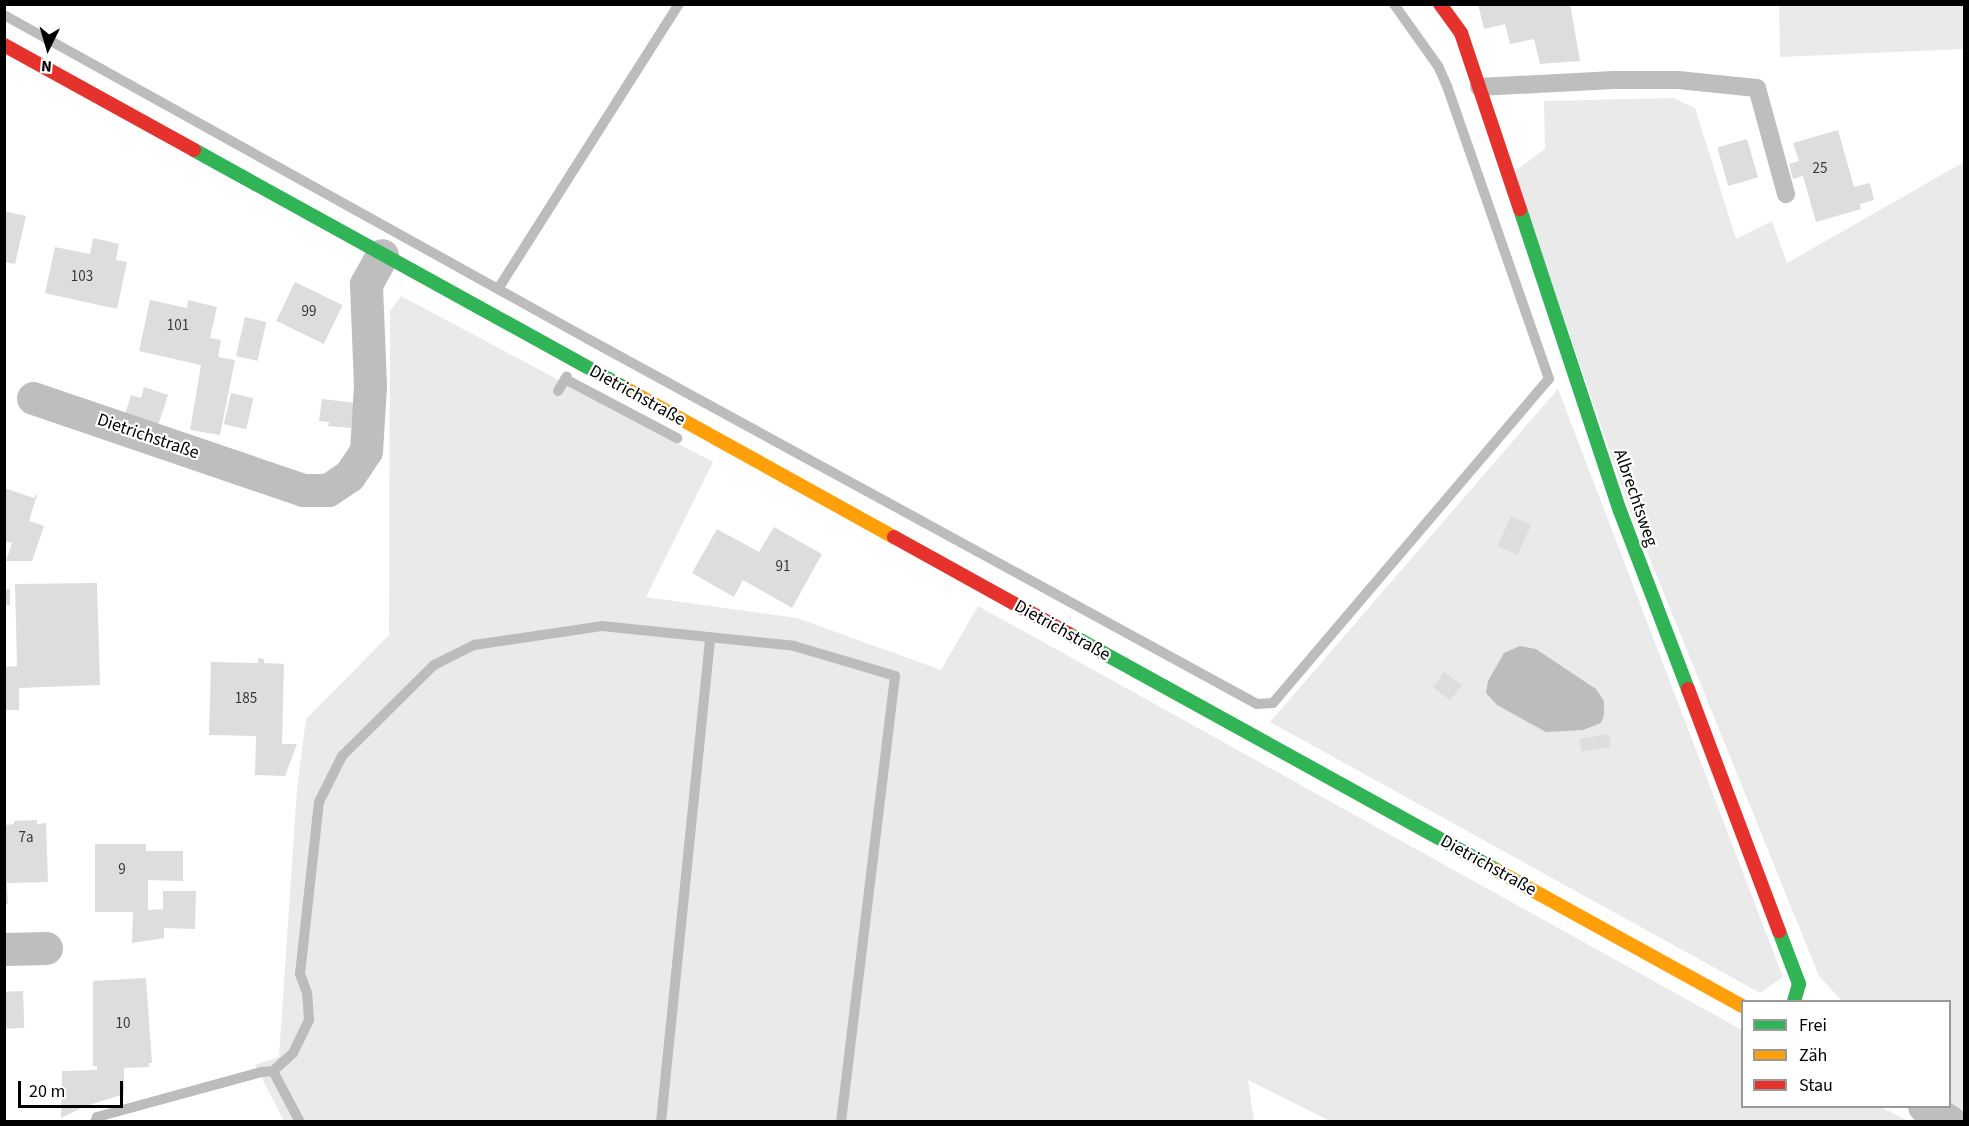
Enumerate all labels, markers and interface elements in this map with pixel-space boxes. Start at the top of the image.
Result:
north arrow [18,18,78,78]
text: N [40,55,53,77]
house number: 25 [1813,160,1827,178]
house number: 103 [71,268,93,286]
house number: 99 [302,303,316,321]
house number: 101 [167,317,189,335]
street label: Dietrichstraße [585,361,689,431]
street label: Dietrichstraße [94,409,202,465]
street label: Albrechtsweg [1608,447,1662,549]
house number: 91 [776,558,790,576]
street label: Dietrichstraße [1010,596,1114,666]
house number: 185 [235,690,257,708]
house number: 7a [18,829,34,847]
street label: Dietrichstraße [1436,831,1540,901]
house number: 9 [118,861,126,879]
legend [1741,1000,1951,1108]
text: Frei [1799,1013,1827,1038]
house number: 10 [116,1015,130,1033]
text: Zäh [1799,1043,1827,1068]
scale bar [21,1069,126,1107]
text: Stau [1799,1073,1833,1098]
text: 20 m [29,1079,65,1104]

